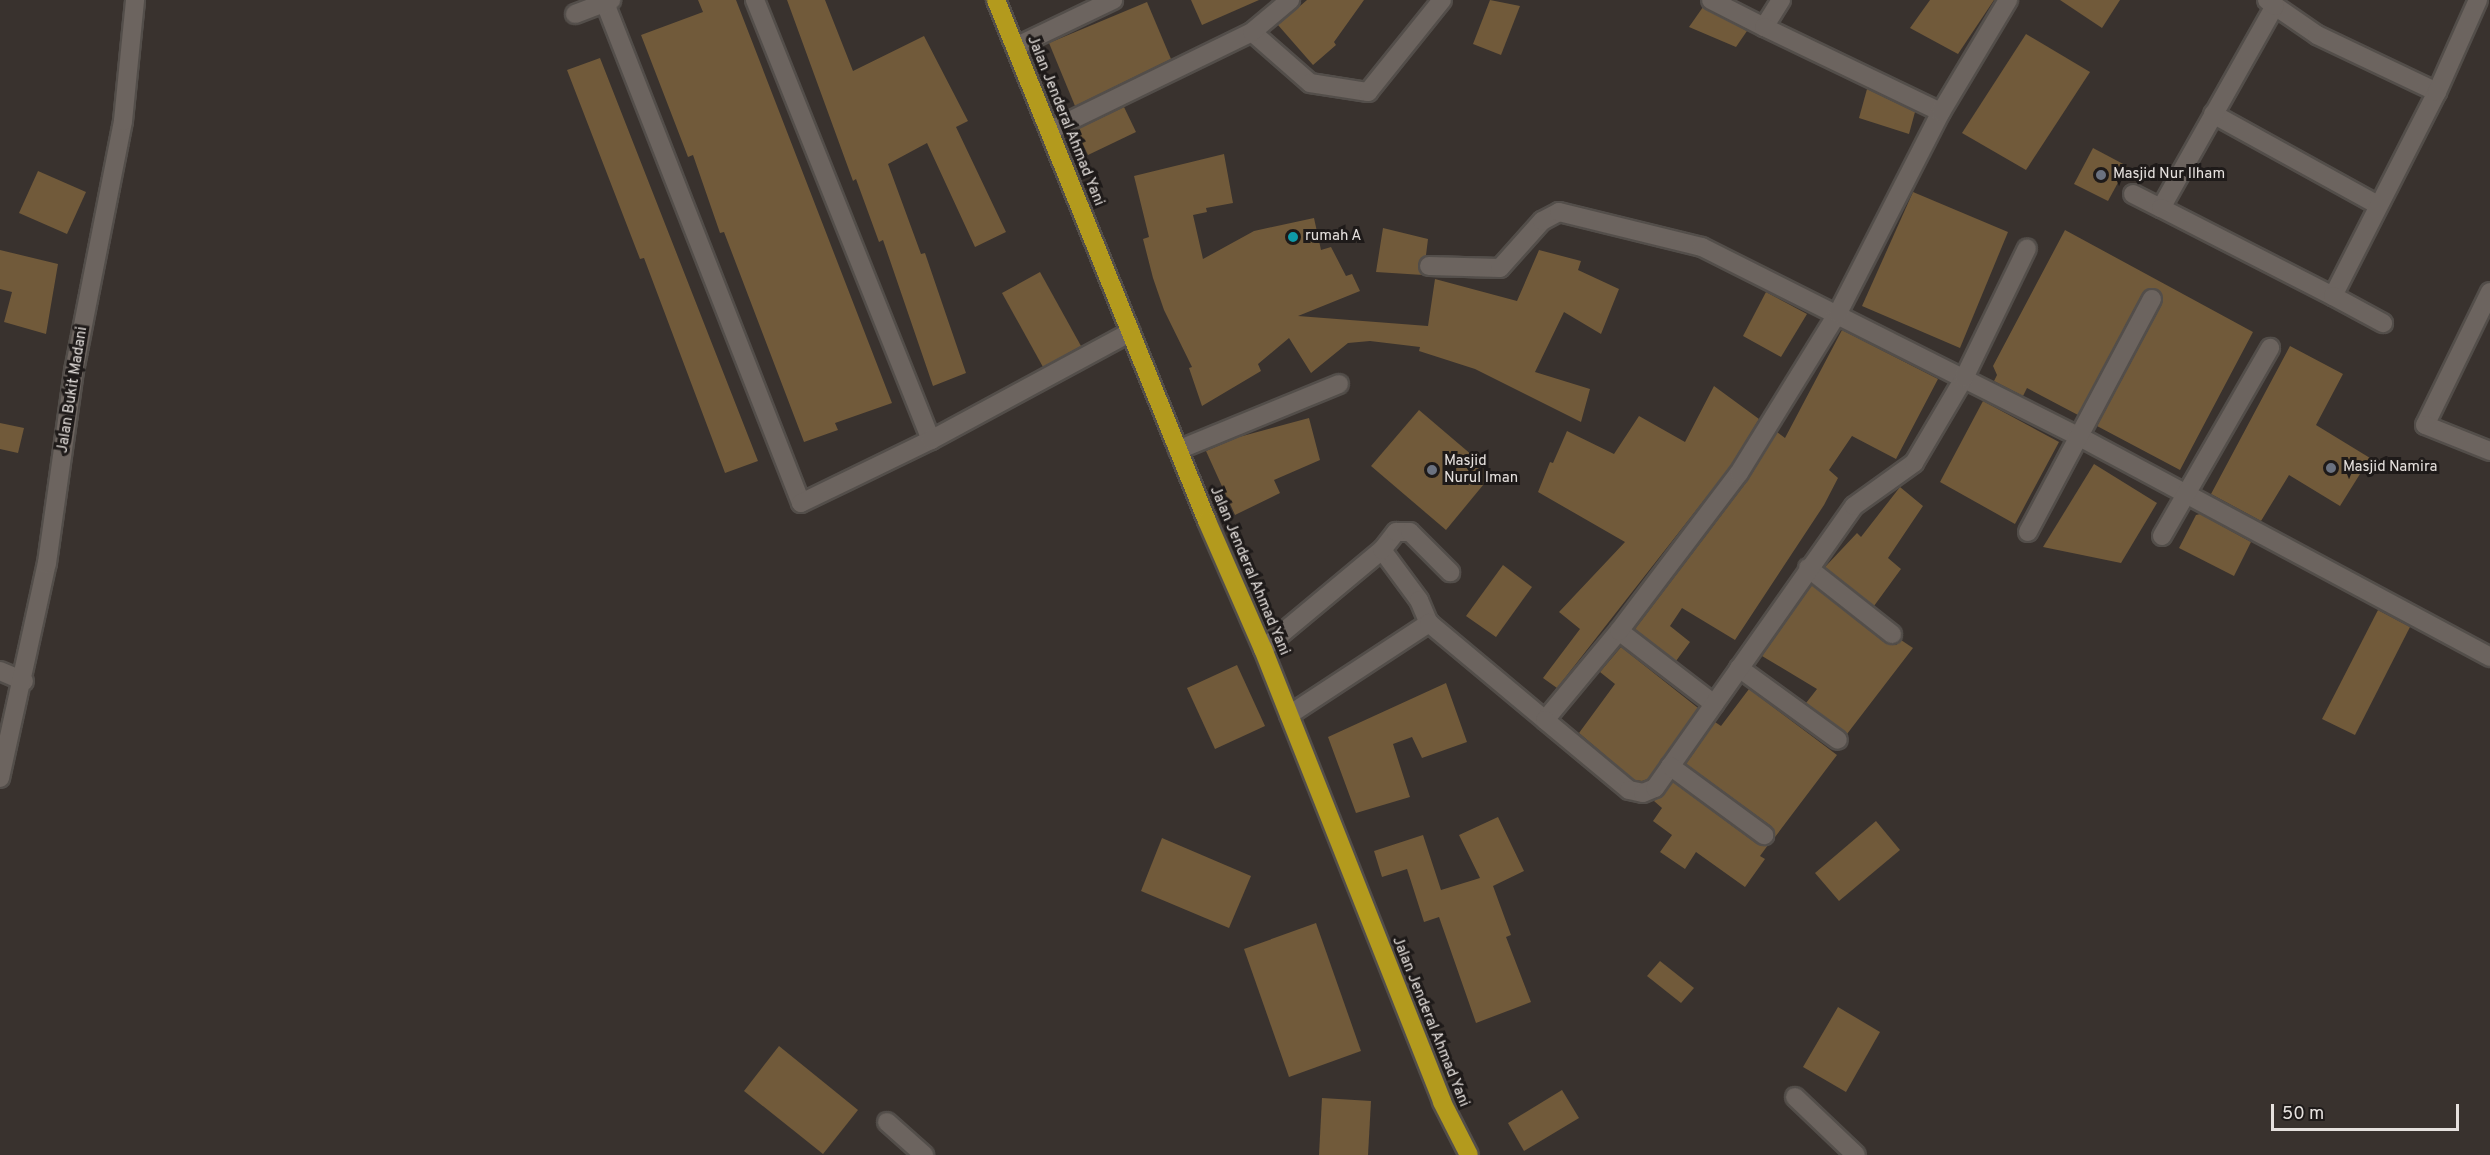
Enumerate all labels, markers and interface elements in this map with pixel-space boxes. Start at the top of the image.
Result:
street label: Jalan Jenderal Ahmad Yani [1022,33,1108,209]
place label: Masjid Nur Ilham [2113,166,2225,184]
marker: Masjid Nur Ilham [2094,168,2108,182]
place label: rumah A [1305,228,1362,246]
marker: rumah A [1286,230,1300,244]
street label: Jalan Bukit Madani [54,325,92,455]
place label: Masjid Nurul Iman [1444,452,1518,487]
place label: Masjid Namira [2343,459,2437,477]
marker: Masjid Namira [2324,461,2338,475]
marker: Masjid Nurul Iman [1425,463,1439,477]
street label: Jalan Jenderal Ahmad Yani [1205,483,1293,659]
street label: Jalan Jenderal Ahmad Yani [1387,934,1473,1110]
scale bar [2274,1092,2462,1130]
text: 50 m [2282,1103,2324,1126]

